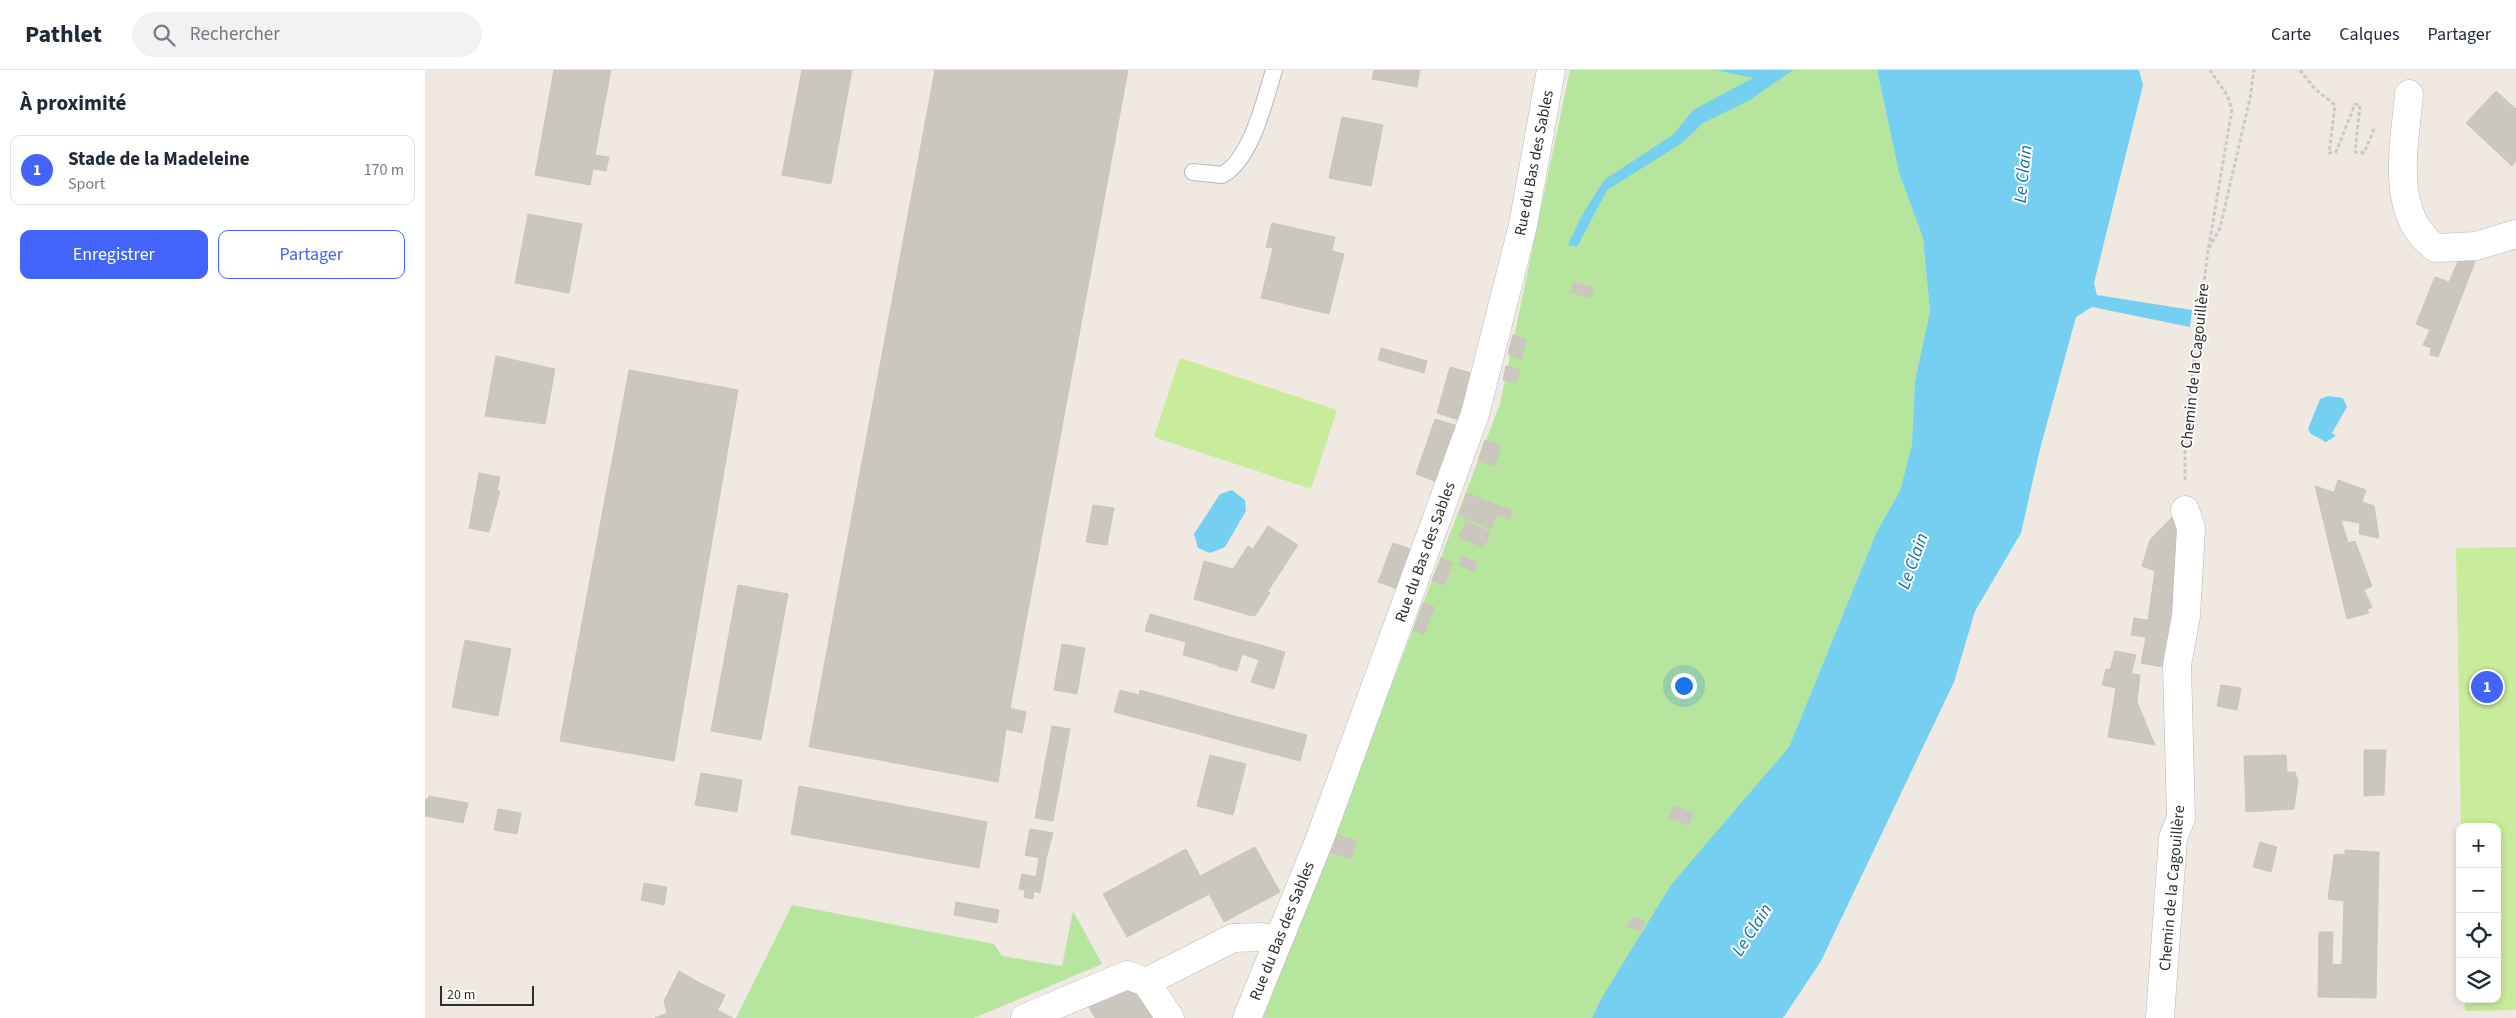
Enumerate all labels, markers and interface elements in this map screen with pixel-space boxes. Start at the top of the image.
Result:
search box [132,12,482,57]
text: Pathlet [25,17,102,52]
icon: search [150,21,178,49]
text: Rechercher [190,21,280,48]
text: Carte [2271,22,2311,47]
text: Calques [2339,22,2399,47]
text: Partager [2427,22,2491,47]
text: À proximité [20,88,126,118]
street label: Rue du Bas des Sables [1509,88,1559,238]
water label: Le Clain [2008,144,2038,204]
text: Stade de la Madeleine [68,146,250,173]
text: 1 [33,159,41,181]
text: 170 m [364,159,404,181]
text: Sport [68,173,105,195]
button: Enregistrer [20,230,208,279]
button: Partager [218,230,405,279]
street label: Chemin de la Cagouillère [2175,282,2215,450]
street label: Rue du Bas des Sables [1389,478,1461,625]
water label: Le Clain [1891,529,1935,593]
pin: 1 [2471,668,2503,706]
your location [1671,673,1697,699]
street label: Chemin de la Cagouillère [2154,804,2190,972]
map controls [2456,823,2501,1003]
button: + [2456,823,2501,868]
street label: Rue du Bas des Sables [1244,858,1320,1004]
button: − [2456,868,2501,913]
water label: Le Clain [1726,899,1778,961]
button: locate [2456,913,2501,958]
button: layers [2456,958,2501,1003]
scale bar [440,983,534,1006]
text: 20 m [447,985,475,1005]

